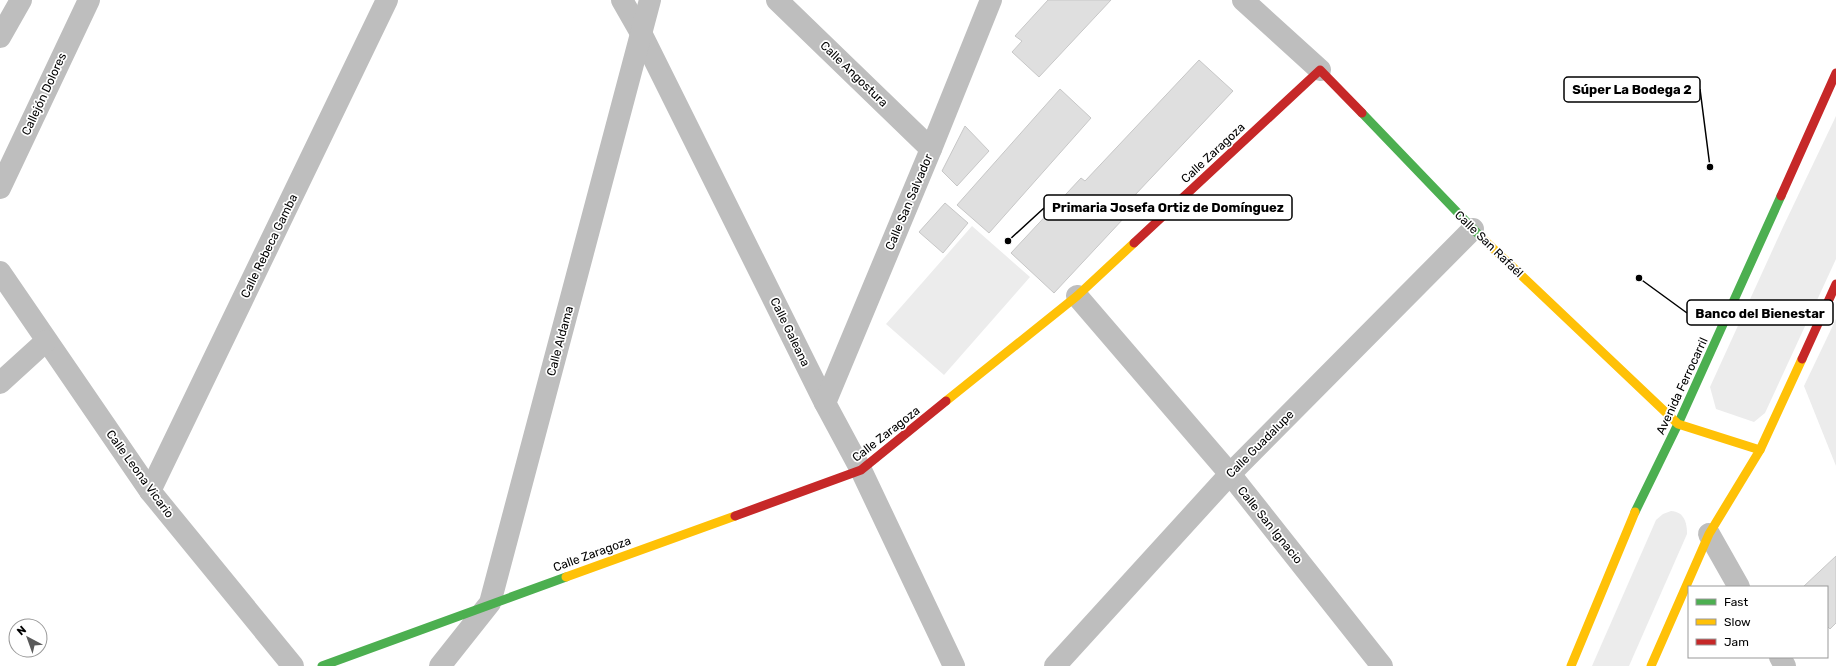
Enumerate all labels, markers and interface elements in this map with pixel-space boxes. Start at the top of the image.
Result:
street label: Calle Angostura [817,38,891,110]
street label: Callejón Dolores [19,50,69,138]
callout: Súper La Bodega 2 [1564,77,1700,102]
text: Súper La Bodega 2 [1572,82,1692,97]
street label: Calle Zaragoza [1178,120,1248,186]
street label: Calle San Salvador [882,151,936,252]
street label: Calle Rebeca Gamba [238,192,300,300]
callout: Primaria Josefa Ortiz de Domínguez [1044,195,1292,220]
text: Primaria Josefa Ortiz de Domínguez [1052,200,1284,215]
street label: Calle San Rafaél [1452,208,1526,280]
street label: Calle Galeana [767,295,813,369]
callout: Banco del Bienestar [1687,300,1833,325]
street label: Calle Aldama [544,305,576,377]
text: Banco del Bienestar [1695,306,1825,321]
street label: Avenida Ferrocarril [1653,335,1711,437]
street label: Calle Zaragoza [849,403,923,465]
street label: Calle Guadalupe [1223,407,1297,481]
street label: Calle Leona Vicario [103,427,177,521]
street label: Calle San Ignacio [1235,484,1305,566]
street label: Calle Zaragoza [551,533,633,575]
legend [1688,586,1828,658]
text: Fast [1724,595,1748,609]
text: Slow [1724,615,1751,629]
north arrow [8,618,48,658]
text: N [15,623,29,638]
text: Jam [1724,635,1749,649]

